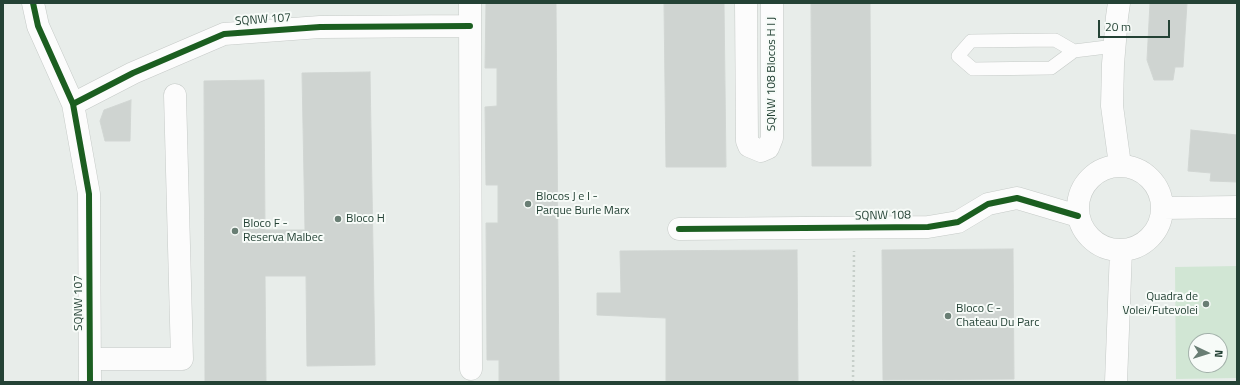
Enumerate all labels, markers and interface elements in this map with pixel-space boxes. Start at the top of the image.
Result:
street label: SQNW 107 [235,11,291,29]
scale bar [1100,12,1172,38]
street label: SQNW 108 Blocos H I J [765,17,779,131]
text: 20 m [1105,17,1131,36]
place label: Blocos J e I - Parque Burle Marx [536,190,630,218]
marker: Blocos J e I - Parque Burle Marx [523,199,533,209]
street label: SQNW 108 [855,208,911,224]
place label: Bloco H [346,212,385,226]
marker: Bloco H [333,214,343,224]
place label: Bloco F - Reserva Malbec [243,217,323,245]
marker: Bloco F - Reserva Malbec [230,226,240,236]
street label: SQNW 107 [72,275,86,331]
place label: Quadra de Volei/Futevolei [1123,290,1198,318]
marker: Quadra de Volei/Futevolei [1201,299,1211,309]
place label: Bloco C - Chateau Du Parc [956,302,1039,330]
marker: Bloco C - Chateau Du Parc [943,311,953,321]
north arrow [1188,333,1228,373]
text: N [1211,349,1227,358]

